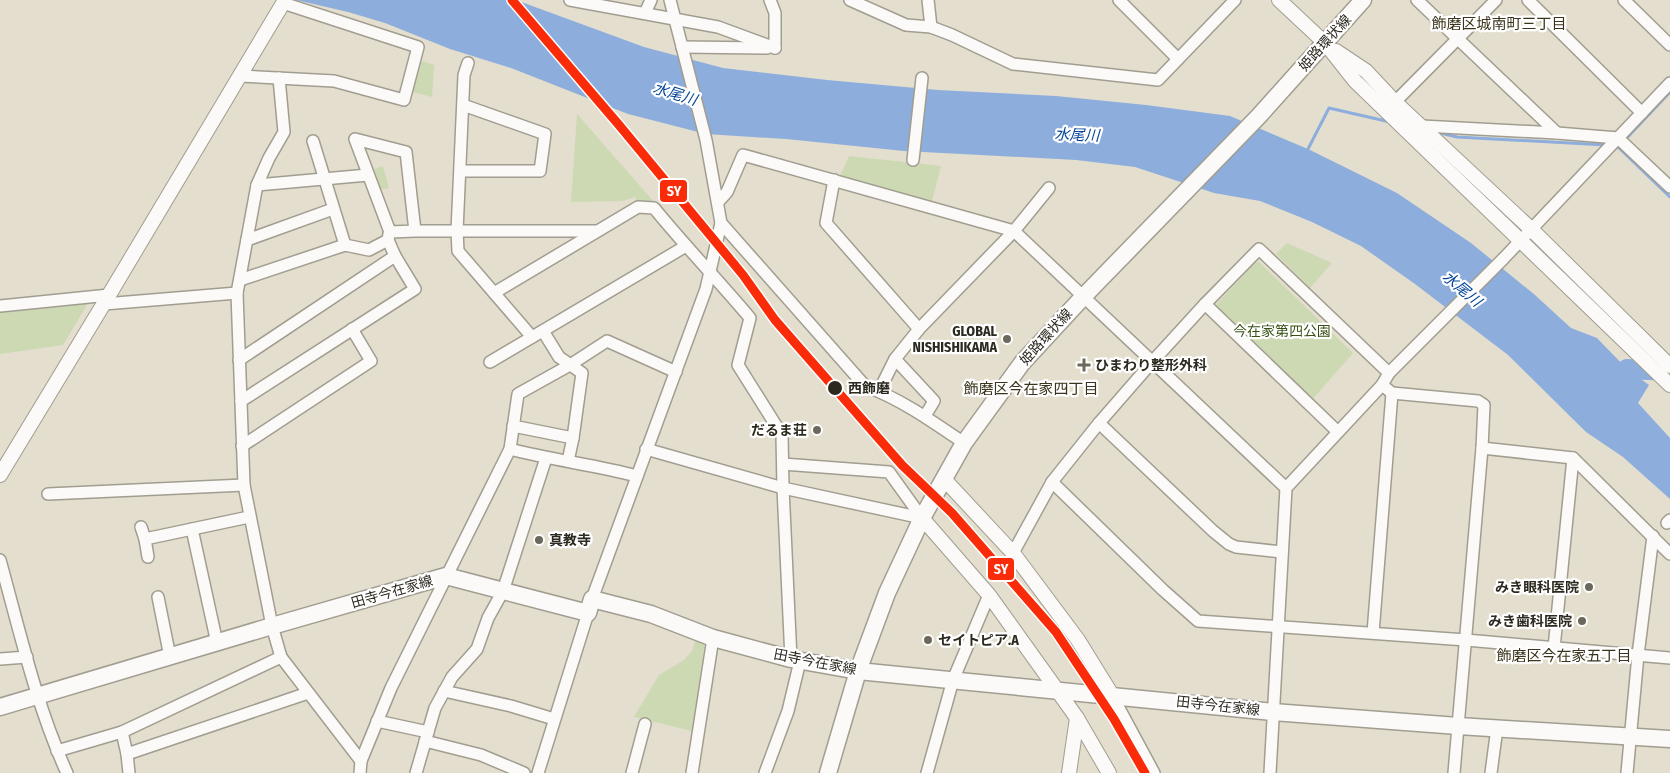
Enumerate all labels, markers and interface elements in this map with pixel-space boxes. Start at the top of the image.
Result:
street label: 姫路環状線 [1295,11,1355,75]
district label: 飾磨区城南町三丁目 [1431,15,1567,33]
water label: 水尾川 [651,79,701,110]
water label: 水尾川 [1054,125,1102,145]
line badge: SY [659,179,688,203]
text: SY [667,183,682,200]
water label: 水尾川 [1439,268,1487,312]
street label: 姫路環状線 [1016,305,1076,369]
place label: GLOBAL NISHISHIKAMA [913,323,997,356]
park label: 今在家第四公園 [1233,323,1331,340]
marker: GLOBAL NISHISHIKAMA [1001,333,1013,345]
place label: ひまわり整形外科 [1095,357,1207,374]
marker: ひまわり整形外科 [1077,358,1091,372]
marker: 西飾磨 [826,379,844,397]
place label: 西飾磨 [848,380,890,397]
district label: 飾磨区今在家四丁目 [963,380,1099,398]
place label: だるま荘 [751,422,807,439]
marker: だるま荘 [811,424,823,436]
place label: 真教寺 [549,532,591,549]
marker: 真教寺 [533,534,545,546]
line badge: SY [987,557,1015,581]
text: SY [994,561,1009,578]
street label: 田寺今在家線 [349,572,435,612]
place label: みき眼科医院 [1495,579,1579,596]
marker: みき眼科医院 [1583,581,1595,593]
place label: みき歯科医院 [1488,613,1572,630]
marker: みき歯科医院 [1576,615,1588,627]
place label: セイトピア.A [938,632,1019,649]
marker: セイトピア.A [922,634,934,646]
street label: 田寺今在家線 [772,646,858,678]
district label: 飾磨区今在家五丁目 [1496,647,1632,665]
street label: 田寺今在家線 [1175,693,1261,719]

